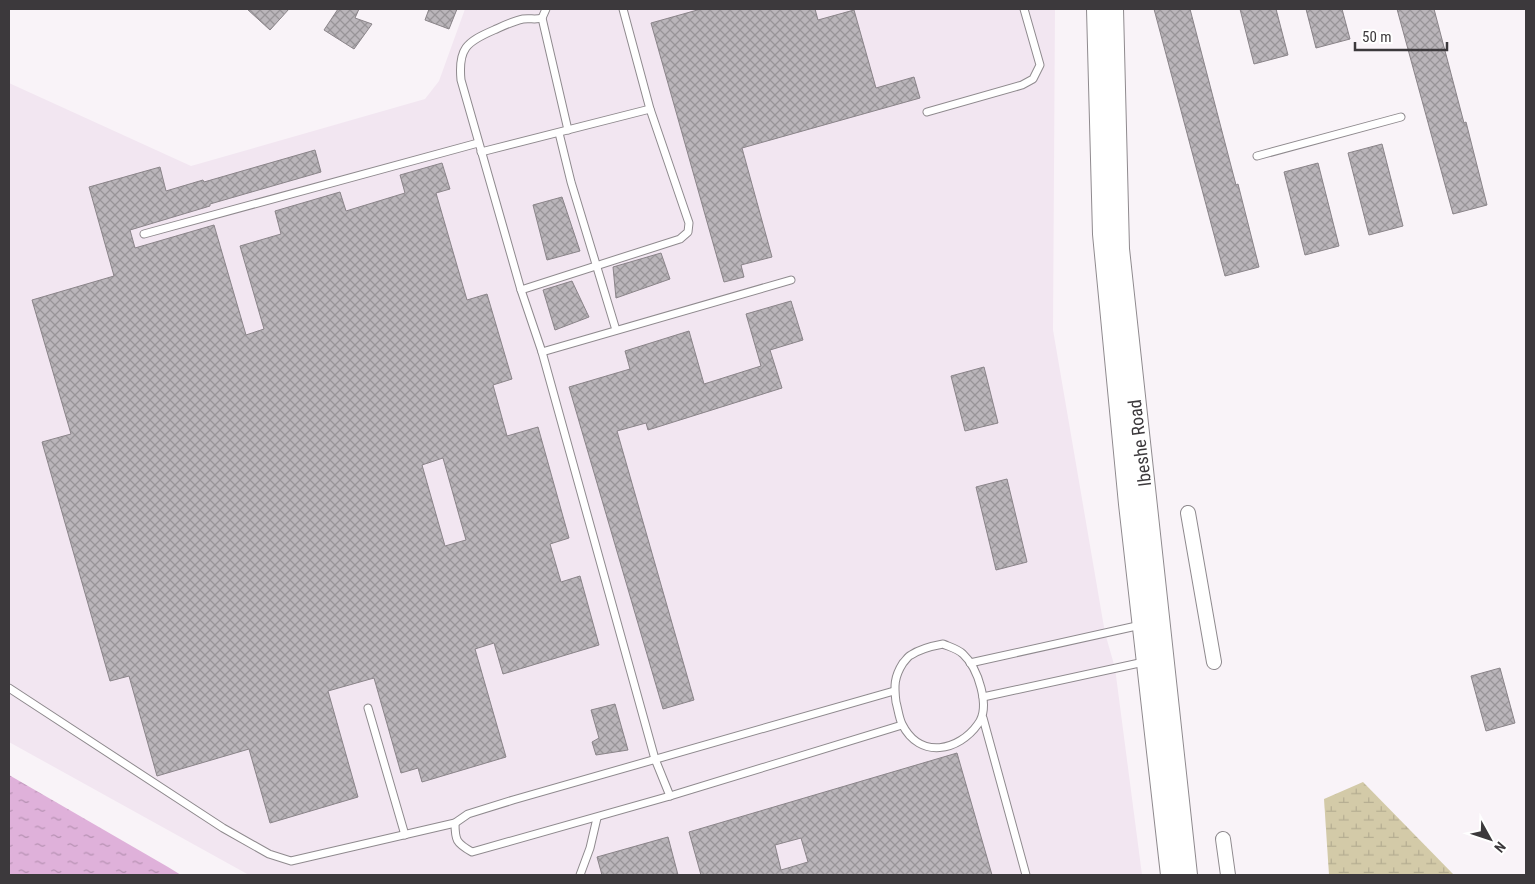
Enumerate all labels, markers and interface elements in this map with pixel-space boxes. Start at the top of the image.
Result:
scale bar [1355,20,1448,52]
text: 50 m [1362,28,1392,46]
street label: Ibeshe Road [1124,398,1155,488]
north arrow [1465,814,1515,864]
text: N [1491,839,1509,856]

